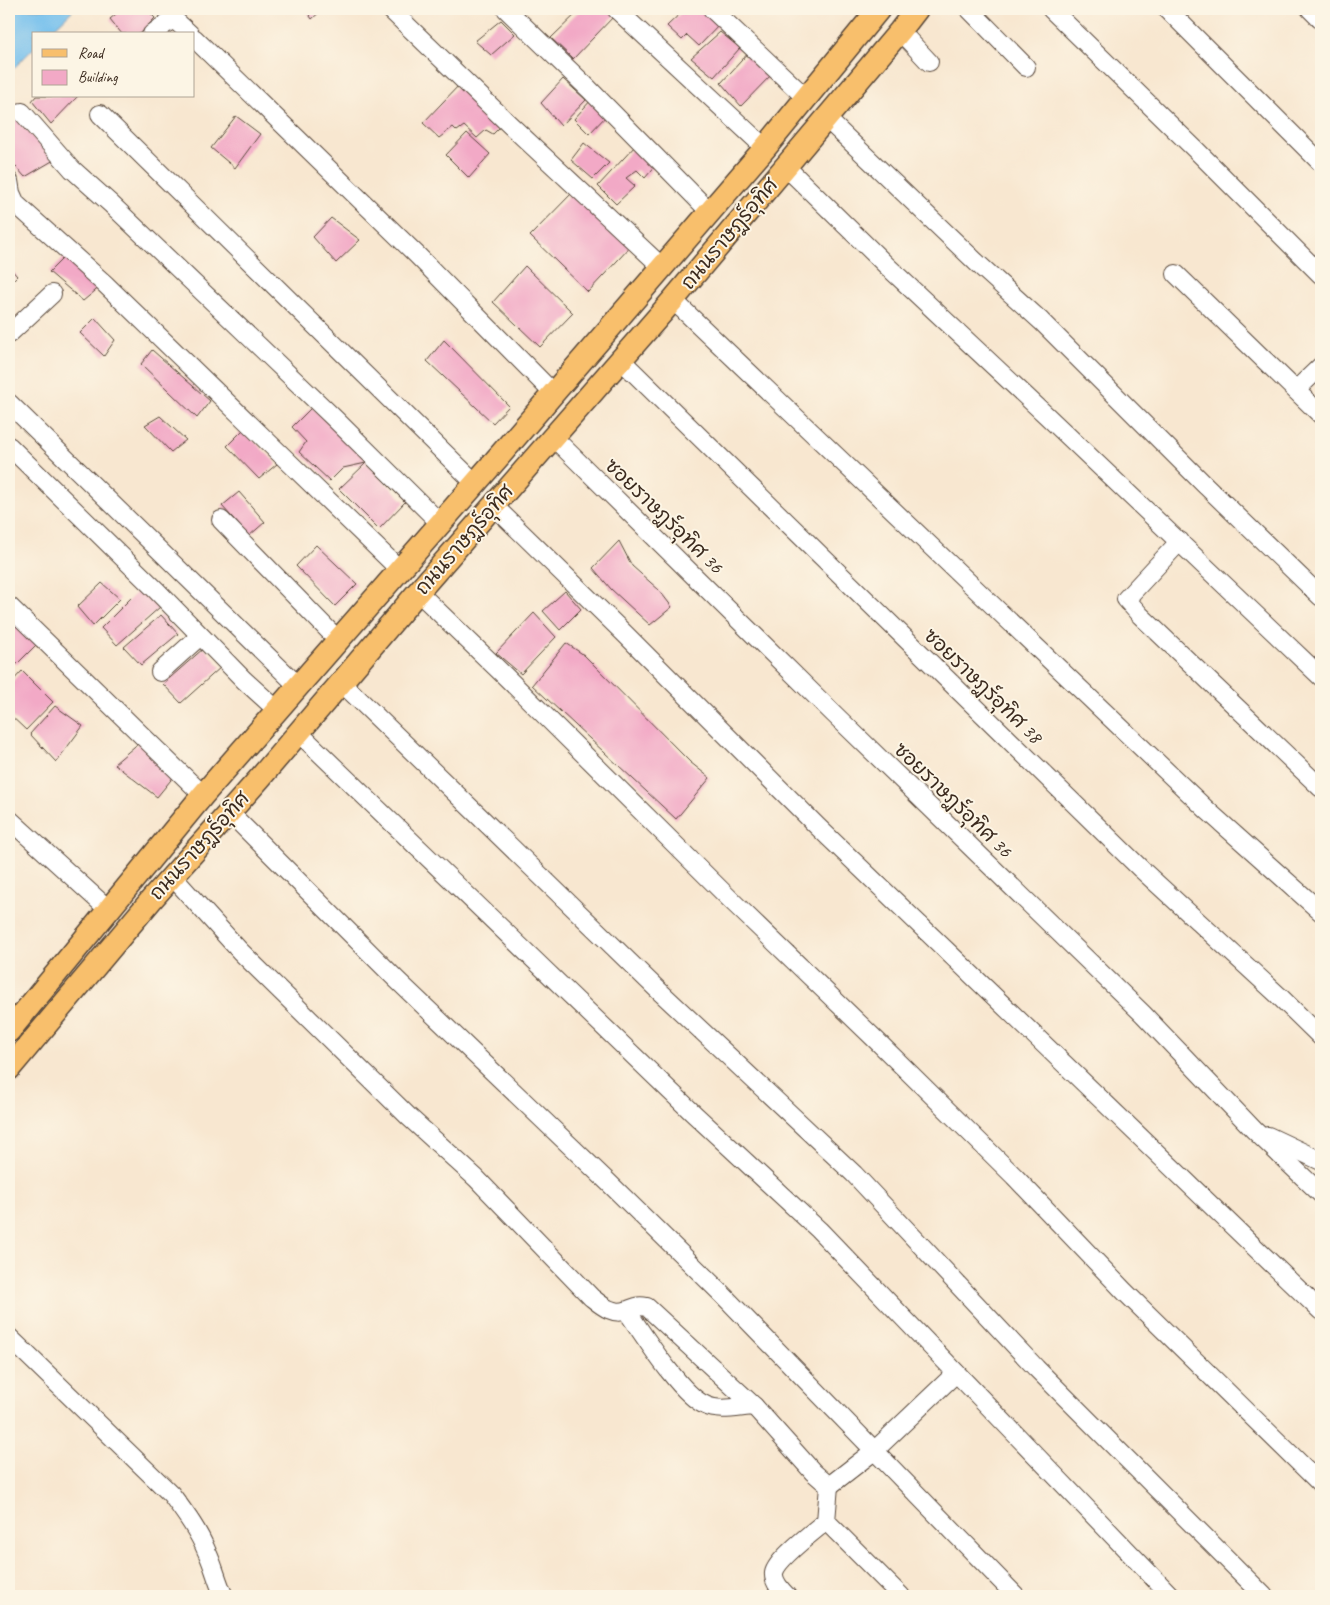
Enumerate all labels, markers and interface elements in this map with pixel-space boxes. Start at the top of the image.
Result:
legend [32,32,195,98]
text: Road [78,44,105,63]
text: Building [78,68,118,87]
street label: ถนนราษฎร์อุทิศ [675,172,786,296]
street label: ซอยราษฎร์อุทิศ 36 [597,452,730,582]
street label: ถนนราษฎร์อุทิศ [409,478,522,602]
street label: ซอยราษฎร์อุทิศ 38 [916,622,1050,752]
street label: ซอยราษฎร์อุทิศ 36 [886,736,1019,866]
street label: ถนนราษฎร์อุทิศ [143,785,257,907]

